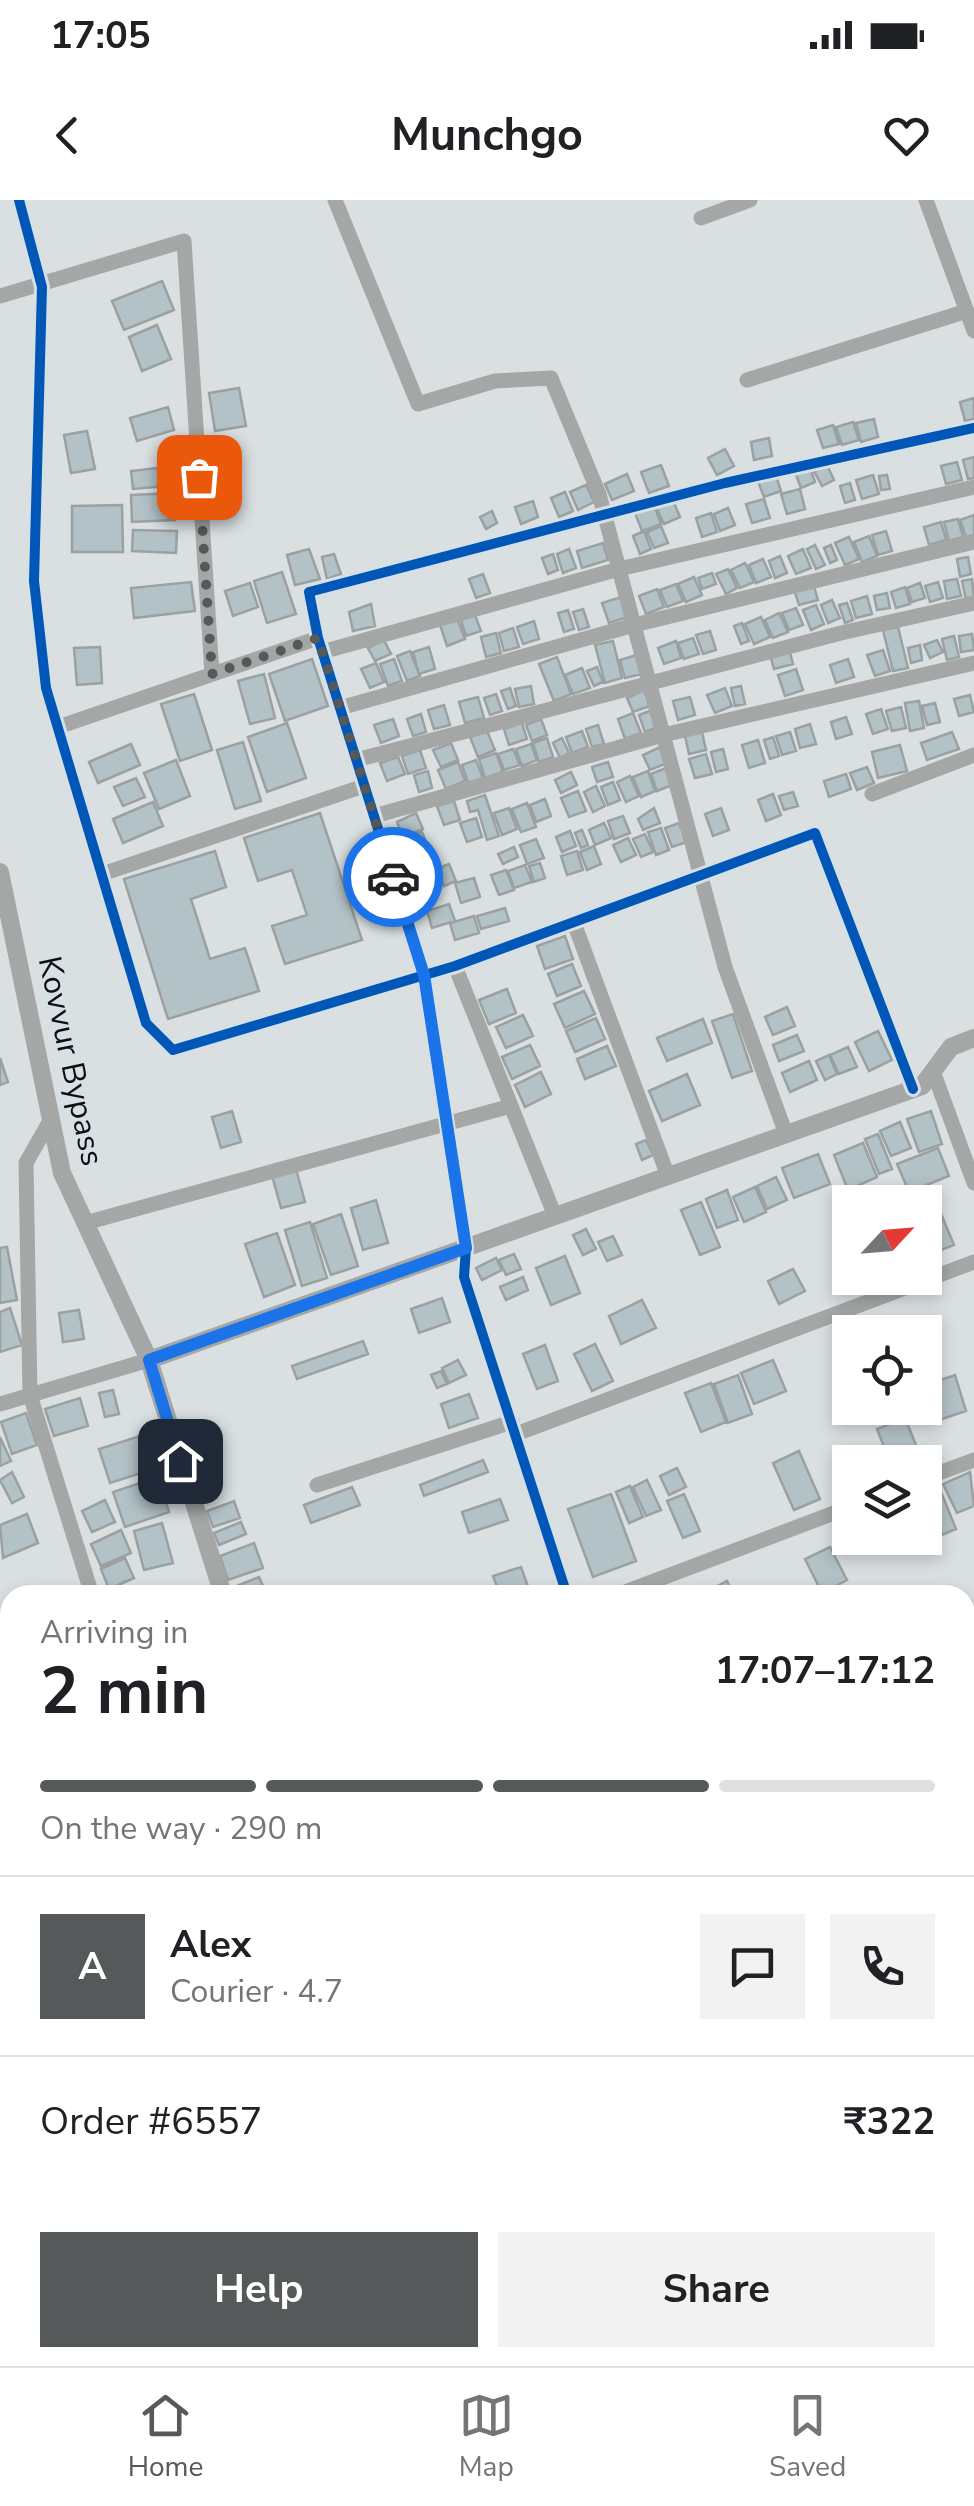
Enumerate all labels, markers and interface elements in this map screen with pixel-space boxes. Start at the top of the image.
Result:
text: 17:05 [50,10,151,61]
text: Munchgo [391,105,583,166]
icon: back [40,108,95,163]
icon: heart [879,108,934,163]
pin [157,435,242,520]
icon: bag [172,450,227,505]
courier [343,827,443,927]
icon: car [366,850,421,905]
street label: Kovvur Bypass [28,952,114,1170]
north arrow [832,1185,942,1295]
map controls [832,1185,942,1555]
button: locate [832,1315,942,1425]
pin [138,1419,223,1504]
icon: home [153,1434,208,1489]
button: layers [832,1445,942,1555]
text: Arriving in [40,1611,188,1654]
text: 17:07–17:12 [715,1645,935,1696]
text: 2 min [40,1647,208,1736]
text: On the way · 290 m [40,1807,322,1850]
button: chat [700,1914,805,2019]
button: phone [830,1914,935,2019]
text: Alex [170,1919,251,1970]
text: A [78,1941,107,1992]
text: Courier · 4.7 [170,1970,343,2013]
text: Order #6557 [40,2096,262,2147]
text: ₹322 [844,2096,935,2147]
button: Help [40,2232,478,2347]
button: Share [498,2232,935,2347]
tab: Home [128,2388,203,2486]
tab: Map [459,2388,514,2486]
tab: Saved [769,2388,846,2486]

